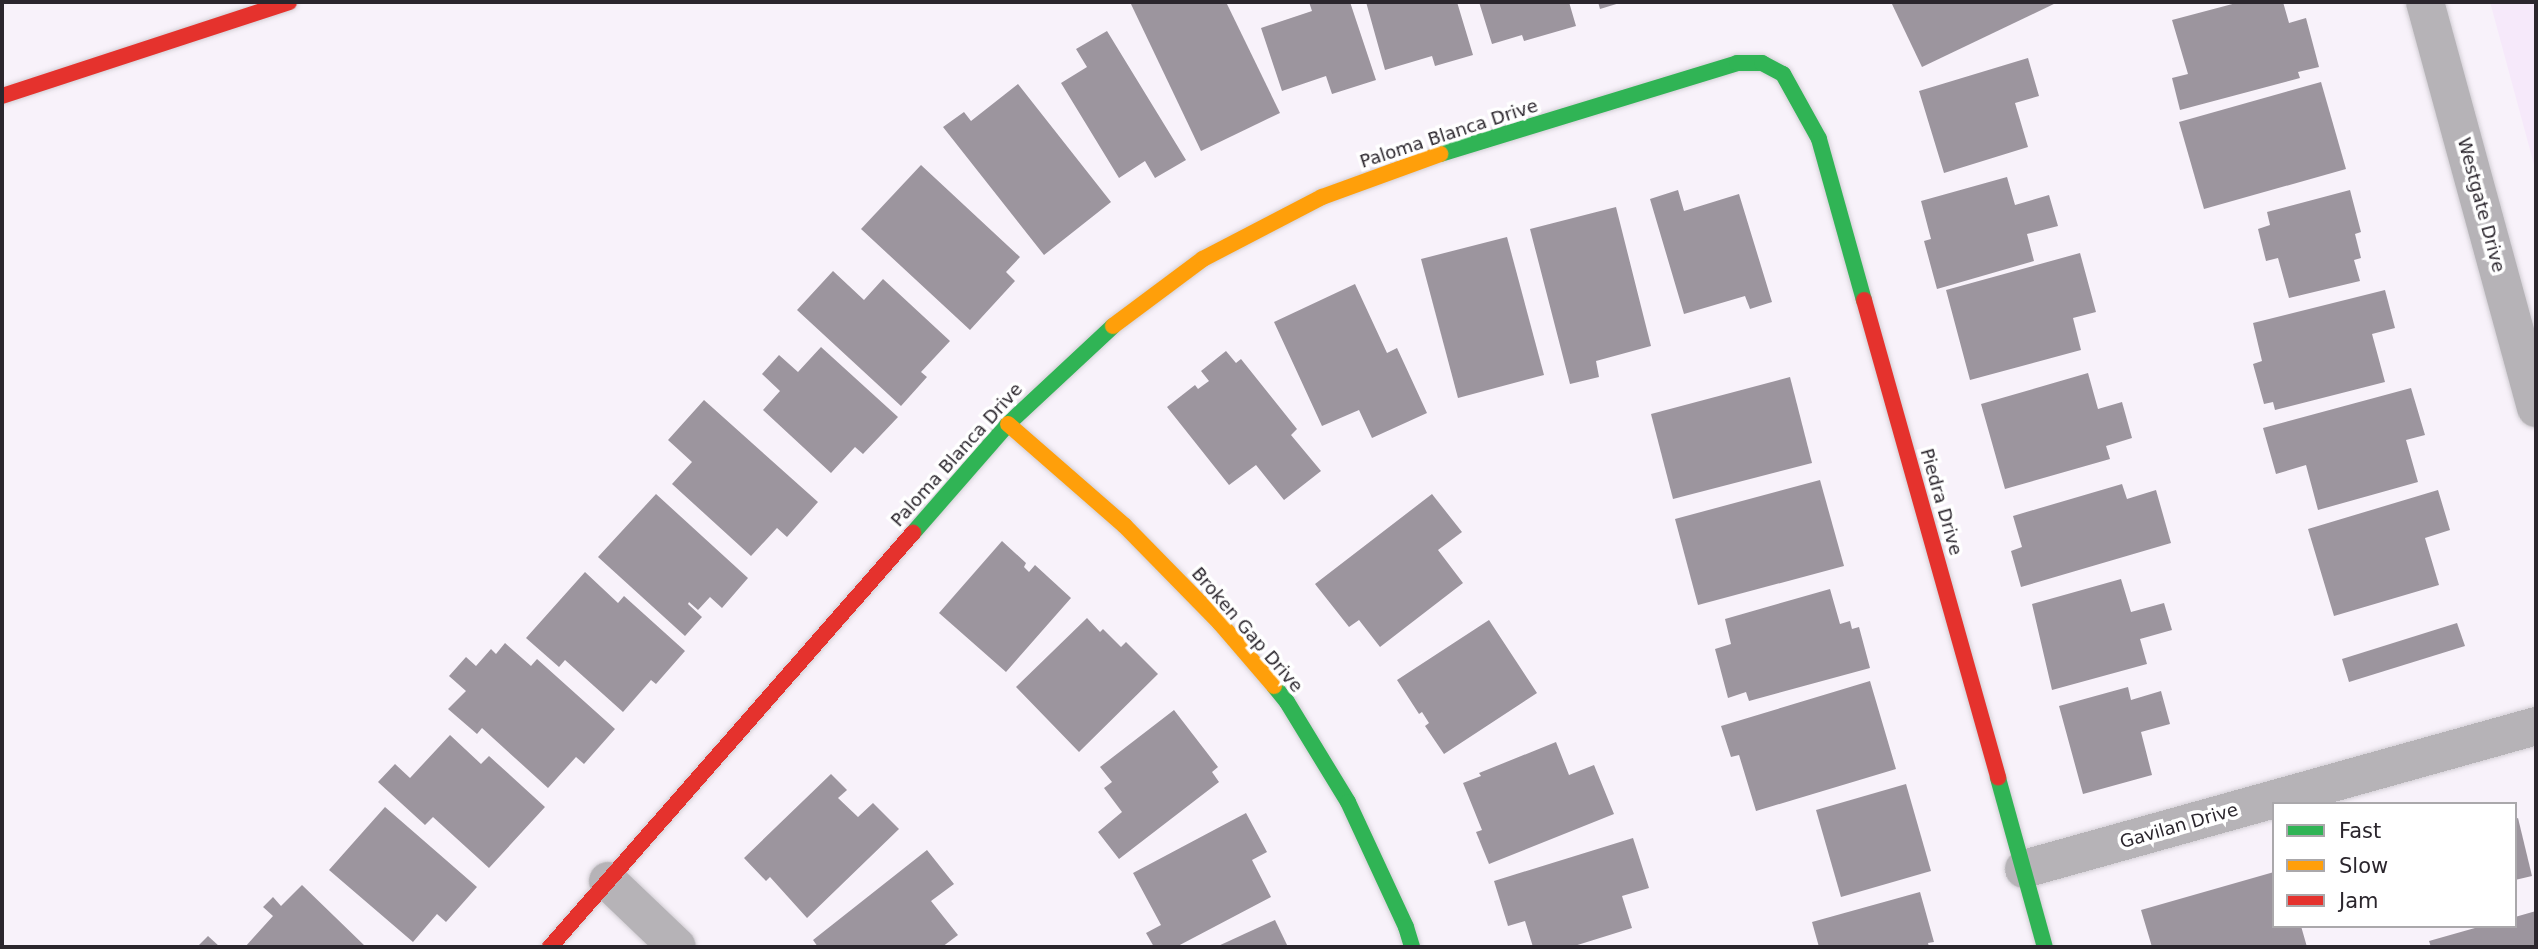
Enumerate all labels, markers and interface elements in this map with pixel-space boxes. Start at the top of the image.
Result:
street label: Paloma Blanca Drive [1357,95,1541,173]
street label: Westgate Drive [2453,135,2509,275]
street label: Paloma Blanca Drive [887,379,1027,531]
street label: Piedra Drive [1915,446,1967,558]
street label: Broken Gap Drive [1187,563,1307,697]
street label: Gavilan Drive [2117,799,2241,853]
legend [2272,802,2517,928]
text: Fast [2339,819,2381,843]
text: Slow [2339,854,2388,878]
text: Jam [2339,889,2379,913]

